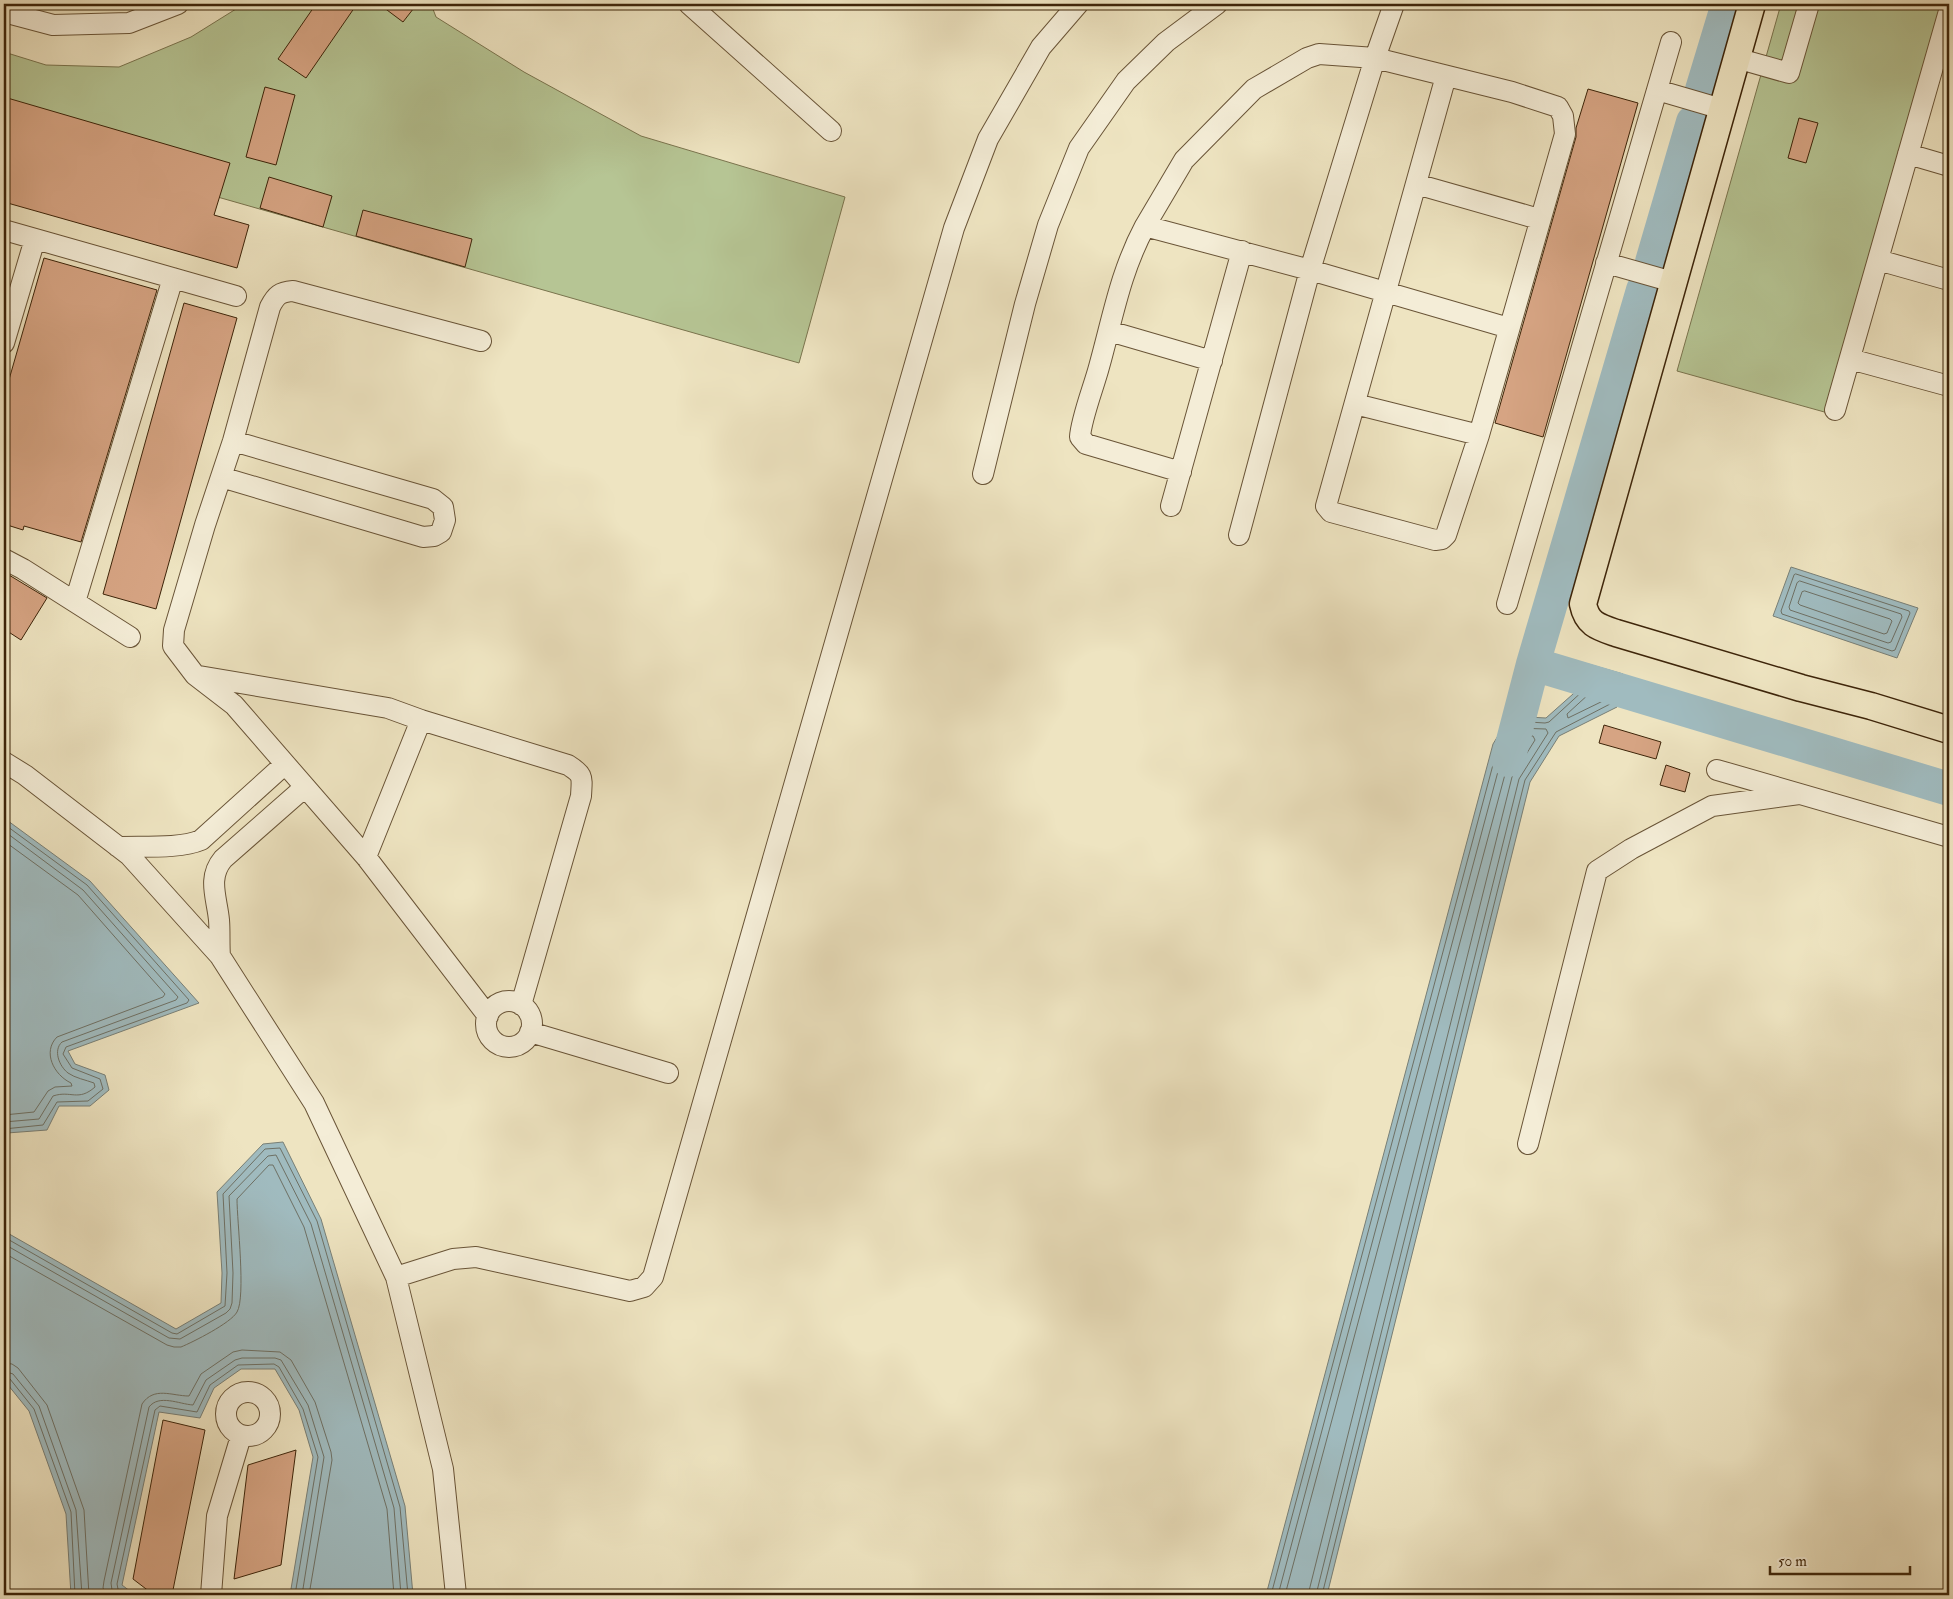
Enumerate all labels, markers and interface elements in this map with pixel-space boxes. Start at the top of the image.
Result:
scale bar [1770,1544,1910,1576]
text: 50 m [1778,1552,1807,1571]

